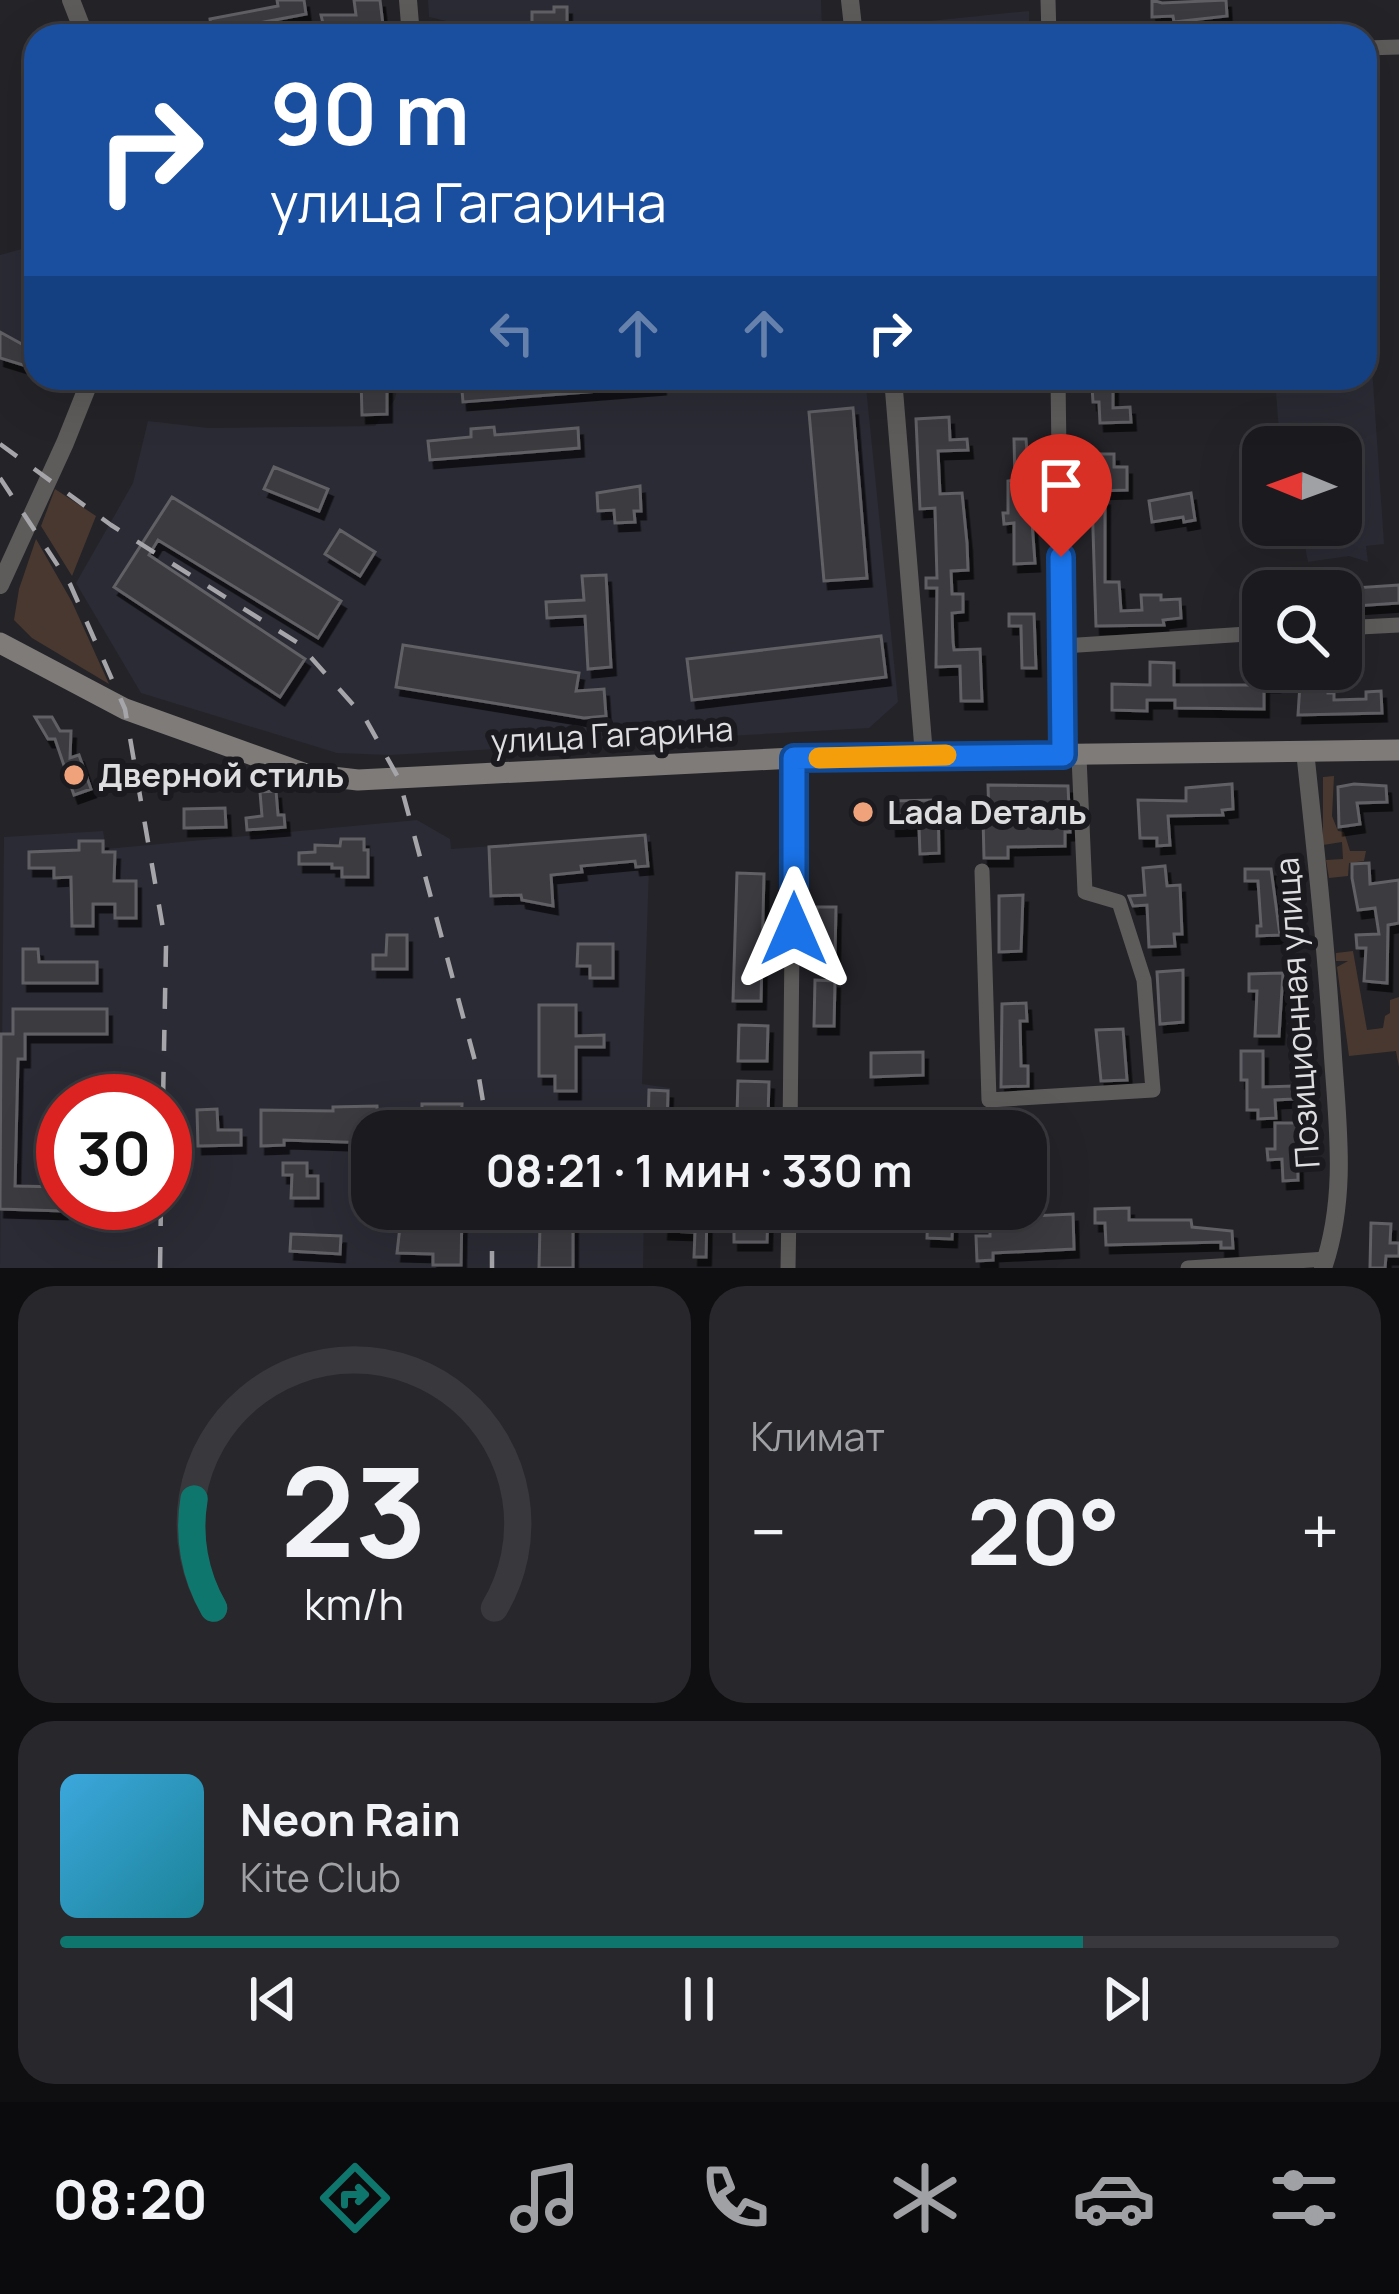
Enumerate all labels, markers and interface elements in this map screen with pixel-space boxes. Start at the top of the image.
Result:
text: 90 m [270,55,470,170]
icon: right [72,72,228,228]
text: улица Гагарина [270,164,667,238]
icon: left [479,300,545,366]
icon: ahead [605,300,671,366]
icon: ahead [731,300,797,366]
icon: right [857,300,923,366]
north arrow [1242,426,1362,546]
map controls [1242,426,1362,690]
pin [1010,434,1112,557]
icon: arrive [1028,452,1094,518]
button: search [1242,570,1362,690]
street label: улица Гагарина [490,706,734,763]
place label: Дверной стиль [98,752,344,797]
marker: Дверной стиль [61,762,87,788]
place label: Lada Dеталь [887,789,1087,834]
marker: Lada Dеталь [850,799,876,825]
street label: Позиционная улица [1263,856,1330,1170]
position arrow [731,866,857,992]
speed limit sign: 30 [36,1074,192,1230]
text: 08:21 · 1 мин · 330 m [485,1139,913,1201]
text: Климат [751,1409,885,1463]
text: 23 [281,1424,428,1594]
text: 20° [967,1469,1120,1592]
text: − [751,1486,786,1576]
text: + [1301,1486,1339,1576]
text: km/h [304,1573,404,1632]
text: Neon Rain [240,1788,461,1850]
text: Kite Club [240,1850,401,1904]
icon: previous [240,1966,306,2032]
icon: pause [666,1966,732,2032]
icon: next [1093,1966,1159,2032]
icon: directions [313,2156,397,2240]
icon: music [503,2156,587,2240]
icon: phone [693,2156,777,2240]
icon: climate [883,2156,967,2240]
icon: car [1072,2156,1156,2240]
icon: filters [1262,2156,1346,2240]
text: 08:20 [53,2161,208,2235]

